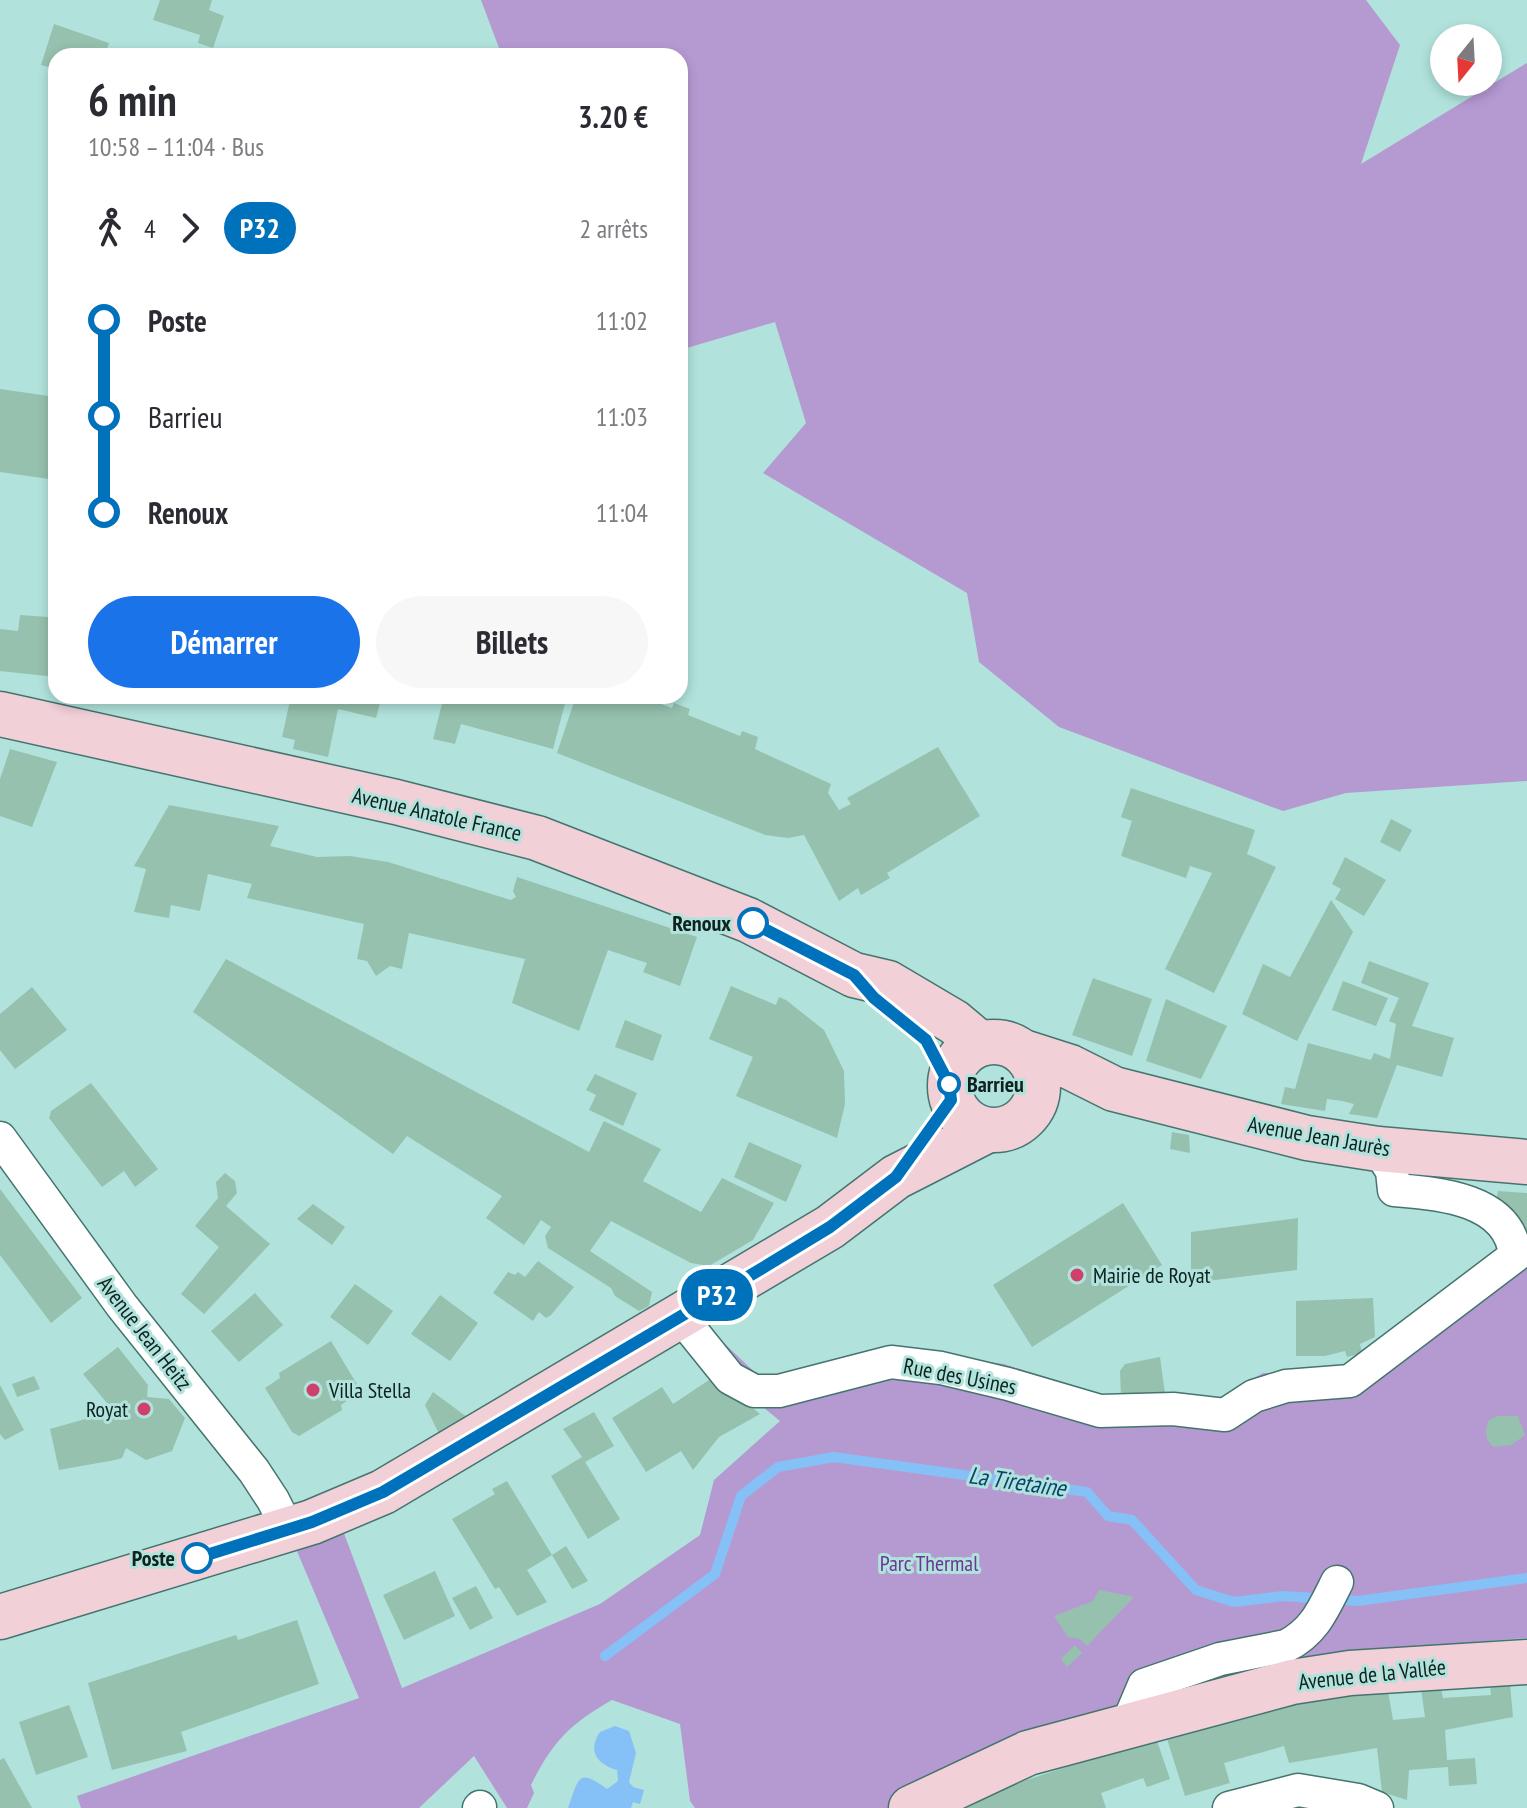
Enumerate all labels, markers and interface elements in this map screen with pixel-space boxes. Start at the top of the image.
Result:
north arrow [1430,24,1502,96]
map controls [1430,24,1502,96]
text: 6 min [88,71,177,128]
text: 3.20 € [578,97,648,136]
text: 10:58 – 11:04 · Bus [88,130,264,163]
icon: walk [88,206,132,250]
icon: forward [168,206,212,250]
text: P32 [240,209,280,246]
text: 4 [144,212,156,245]
text: 2 arrêts [579,212,648,245]
text: Poste [148,301,207,340]
text: 11:02 [596,304,648,337]
text: Barrieu [148,397,223,436]
text: 11:03 [596,400,648,433]
text: Renoux [148,493,228,532]
text: 11:04 [596,496,648,529]
button: Démarrer [88,596,360,688]
button: Billets [376,596,648,688]
street label: Avenue Anatole France [350,781,524,847]
marker: Renoux [738,908,768,938]
place label: Renoux [672,909,731,937]
place label: Barrieu [967,1070,1024,1098]
marker: Barrieu [938,1073,960,1095]
street label: Avenue Jean Jaurès [1246,1110,1392,1162]
place label: Mairie de Royat [1093,1261,1211,1289]
marker: Mairie de Royat [1068,1266,1086,1284]
line badge: P32 [671,1269,763,1321]
street label: Avenue Jean Heitz [92,1270,198,1396]
text: P32 [697,1276,737,1313]
street label: Rue des Usines [901,1351,1019,1401]
place label: Villa Stella [328,1376,411,1404]
marker: Villa Stella [304,1381,322,1399]
place label: Royat [86,1395,128,1423]
marker: Royat [135,1400,153,1418]
water label: La Tiretaine [966,1459,1070,1504]
marker: Poste [182,1543,212,1573]
place label: Poste [132,1544,175,1572]
park label: Parc Thermal [880,1549,979,1577]
street label: Avenue de la Vallée [1297,1652,1447,1696]

